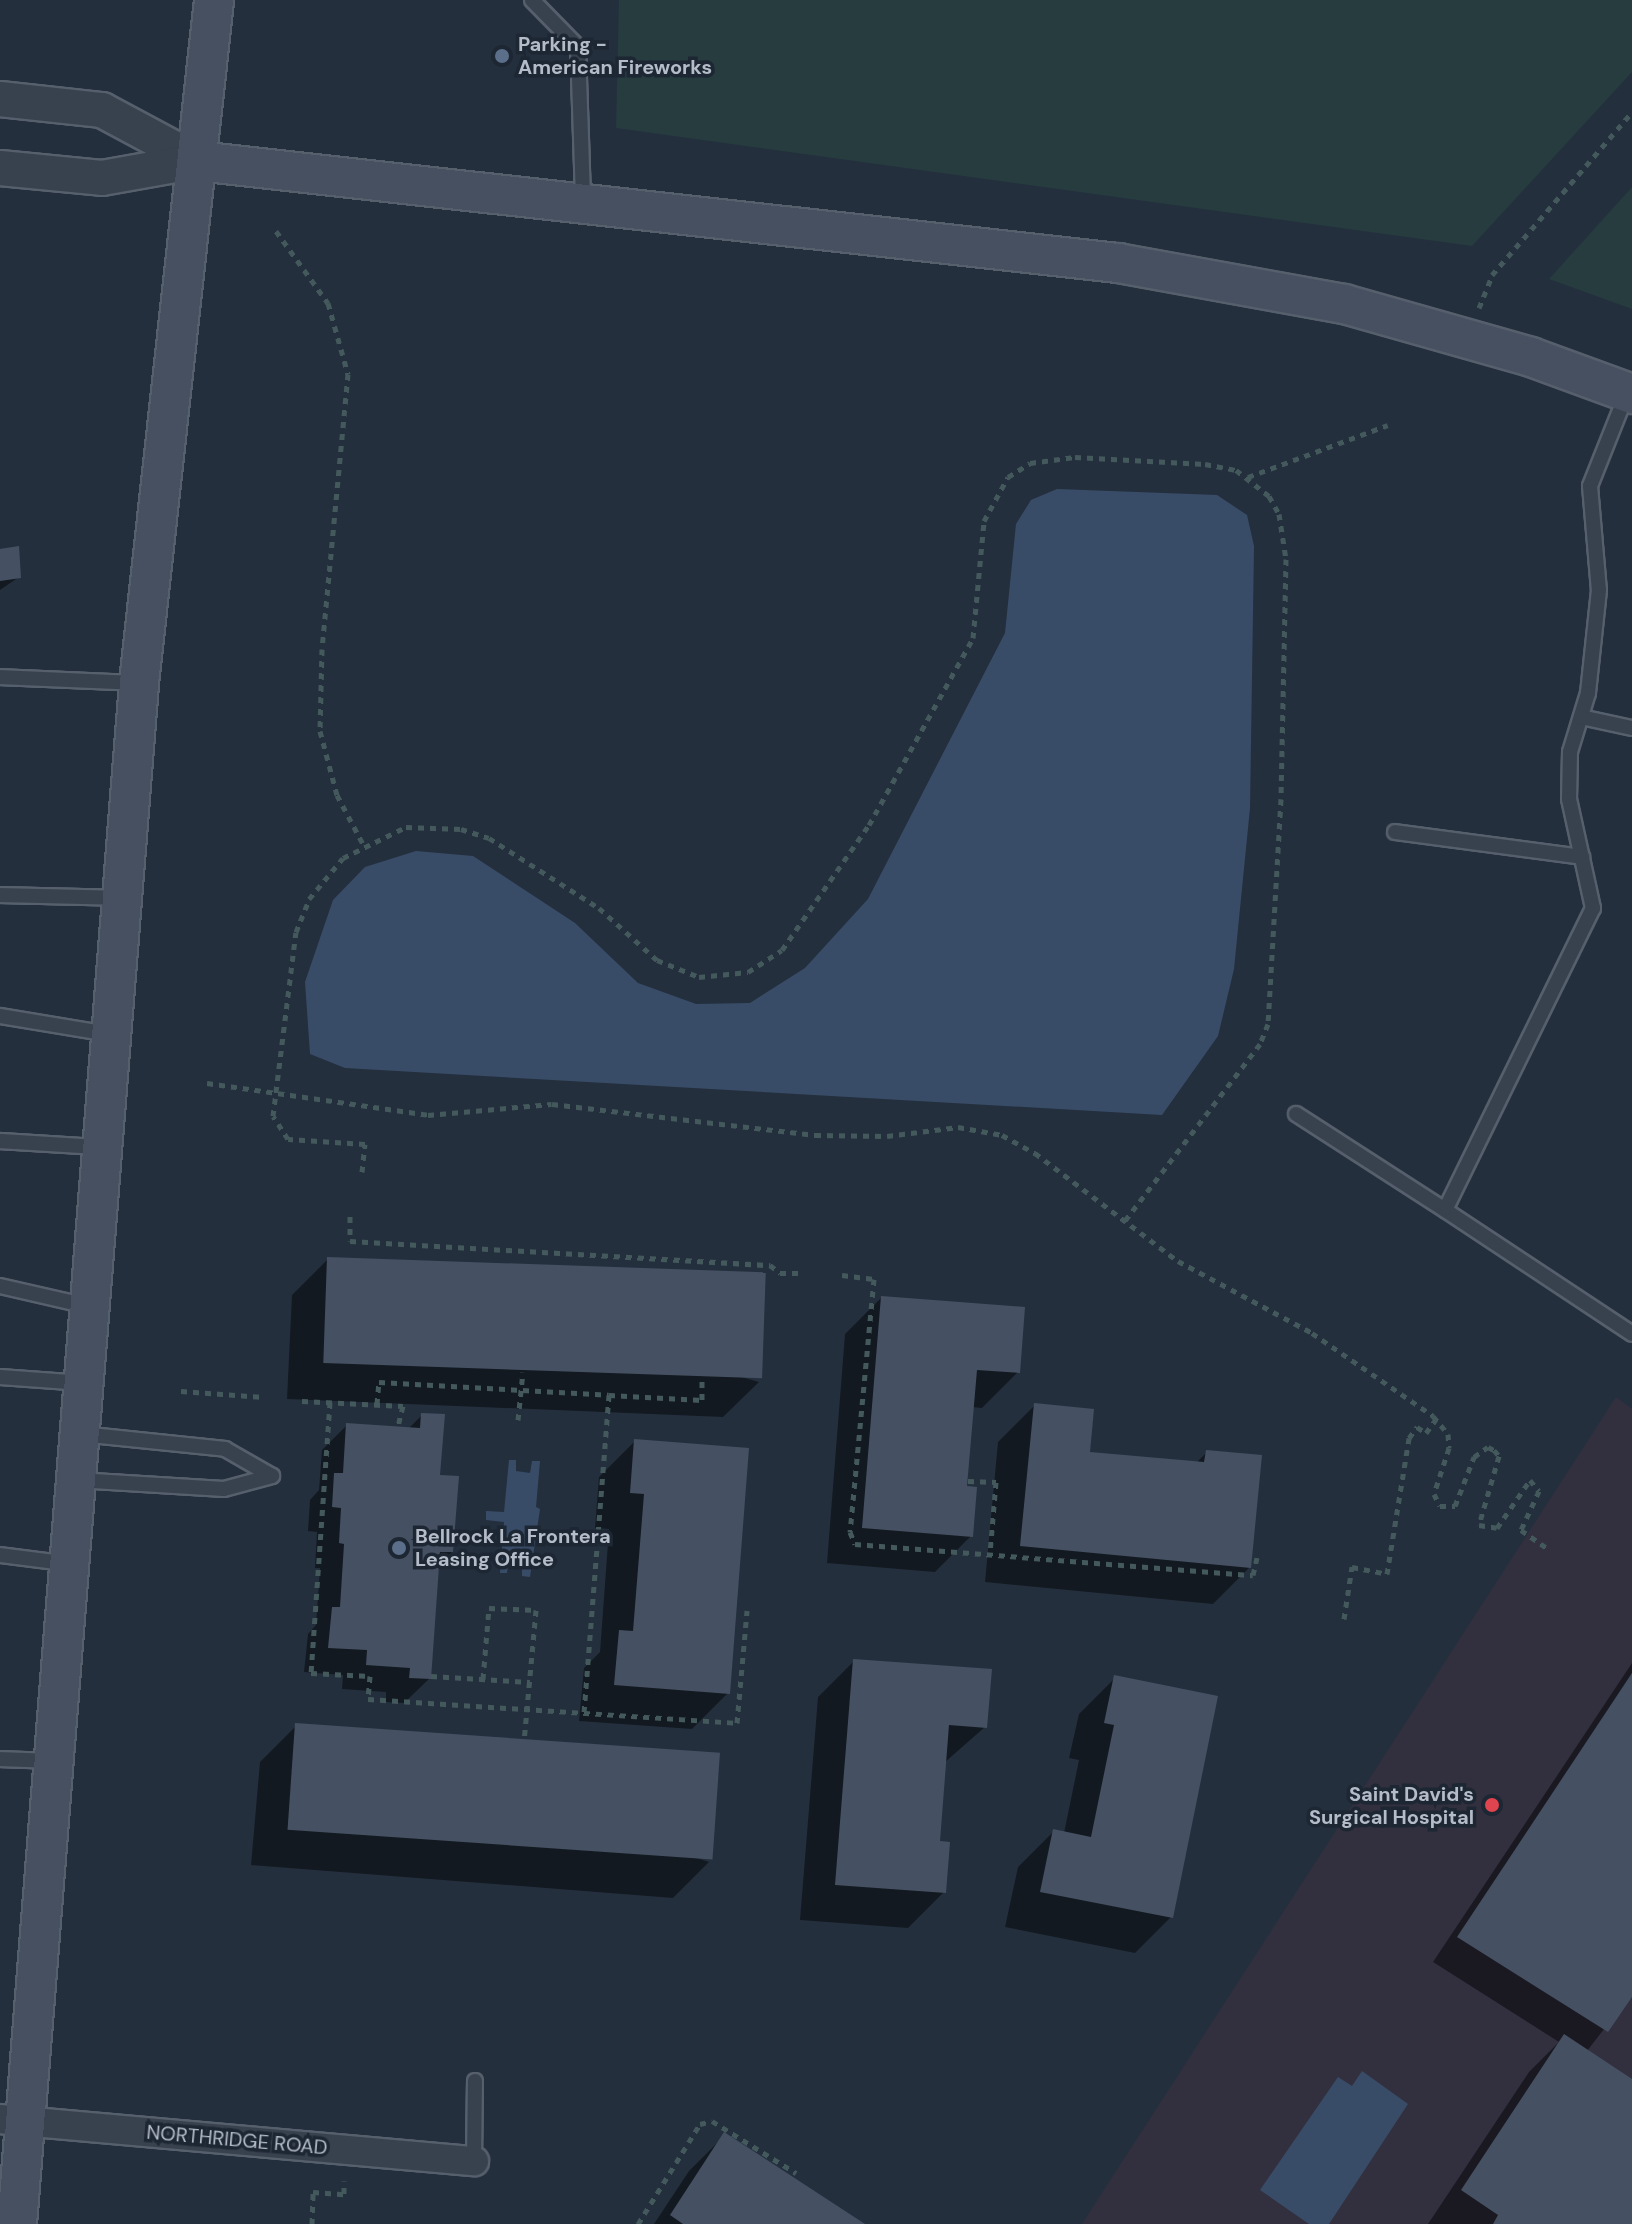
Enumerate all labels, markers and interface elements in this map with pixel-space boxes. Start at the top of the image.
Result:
place label: Parking - American Fireworks [518,32,712,79]
marker: Parking - American Fireworks [493,47,511,65]
place label: Bellrock La Frontera Leasing Office [415,1524,611,1571]
marker: Bellrock La Frontera Leasing Office [390,1539,408,1557]
place label: Saint David's Surgical Hospital [1309,1782,1474,1829]
marker: Saint David's Surgical Hospital [1481,1794,1503,1816]
street label: NORTHRIDGE ROAD [146,2120,328,2160]

